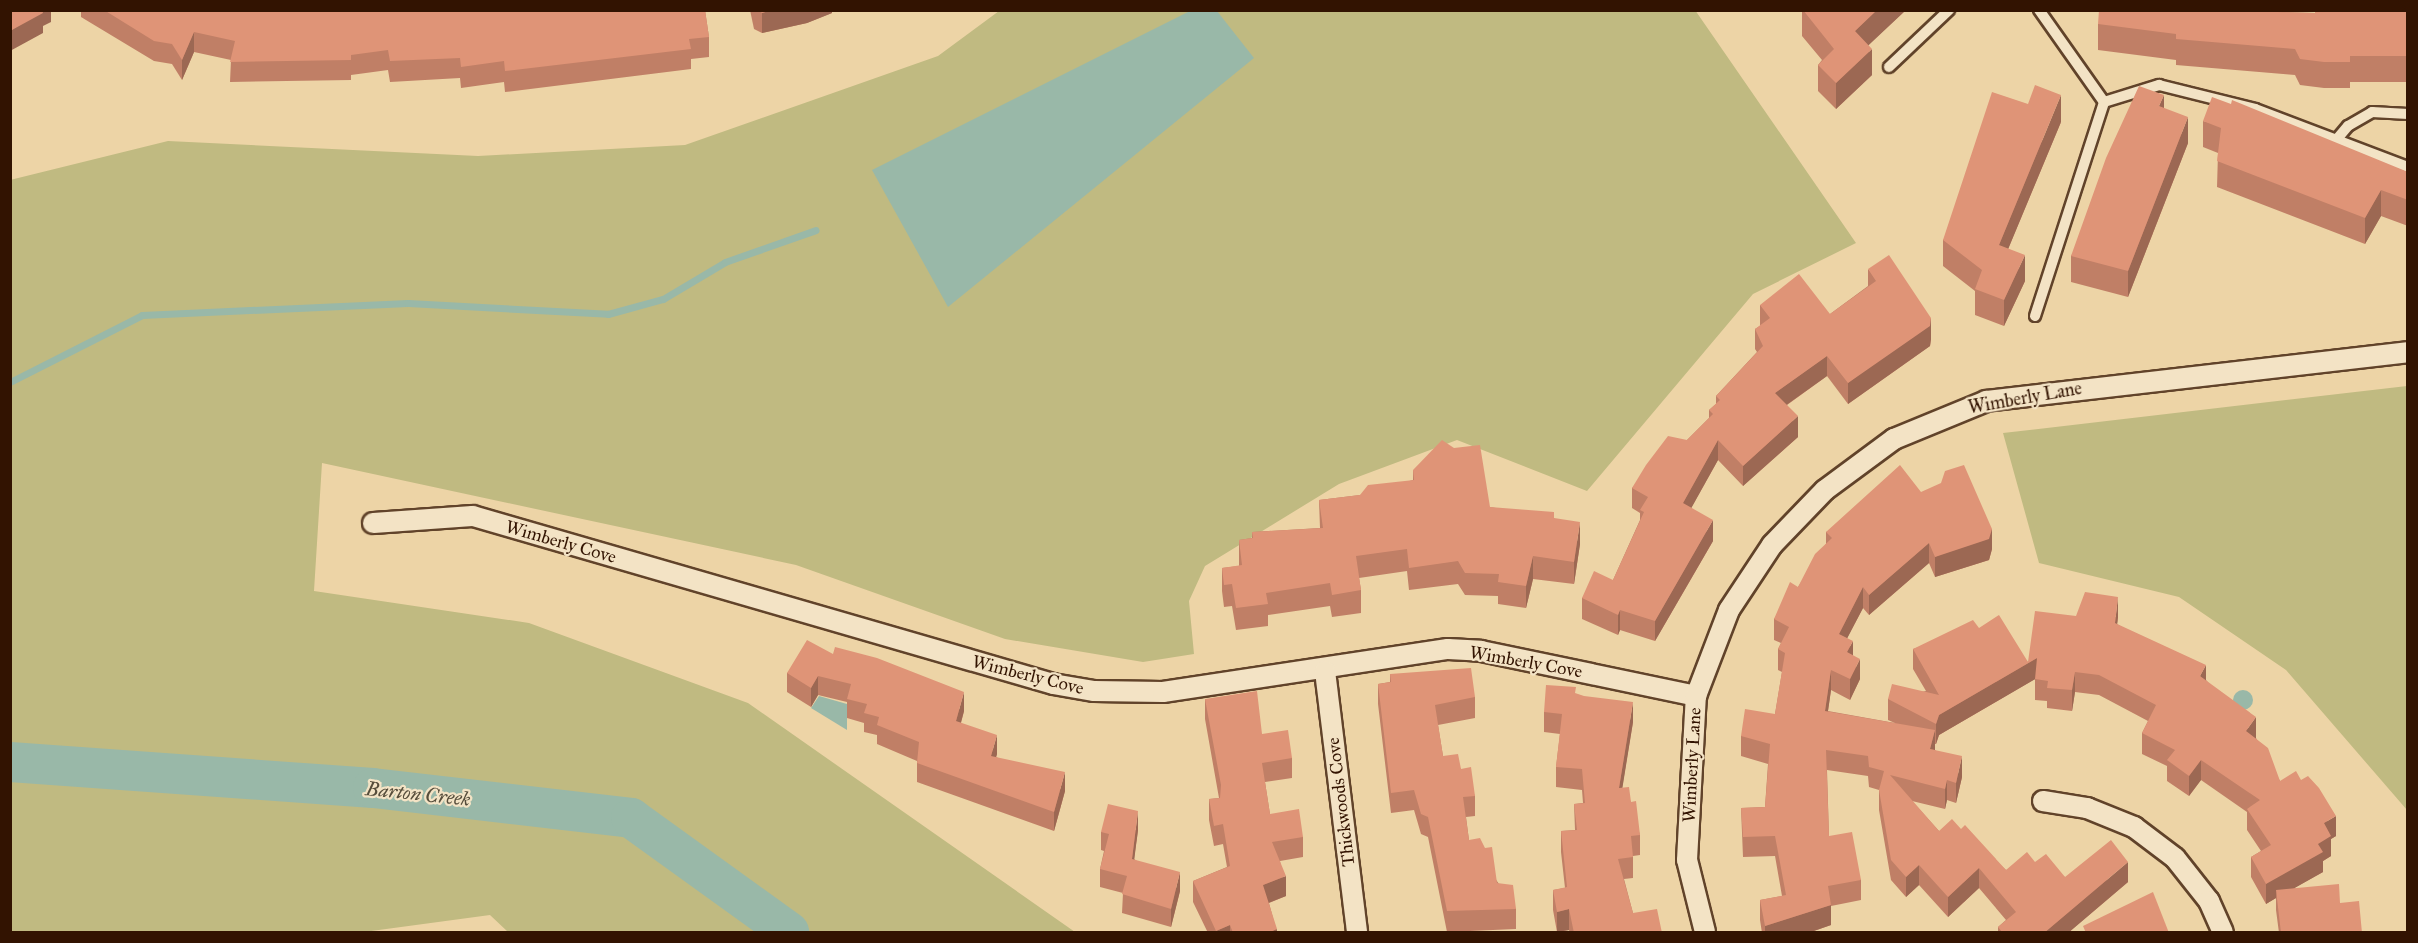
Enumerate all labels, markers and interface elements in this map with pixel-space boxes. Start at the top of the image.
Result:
street label: Wimberly Lane [1967,377,2083,419]
street label: Wimberly Cove [503,516,619,568]
street label: Wimberly Cove [1468,641,1584,683]
street label: Wimberly Cove [970,651,1086,699]
street label: Wimberly Lane [1678,707,1706,823]
street label: Thickwoods Cove [1322,736,1360,868]
water label: Barton Creek [364,777,472,811]

